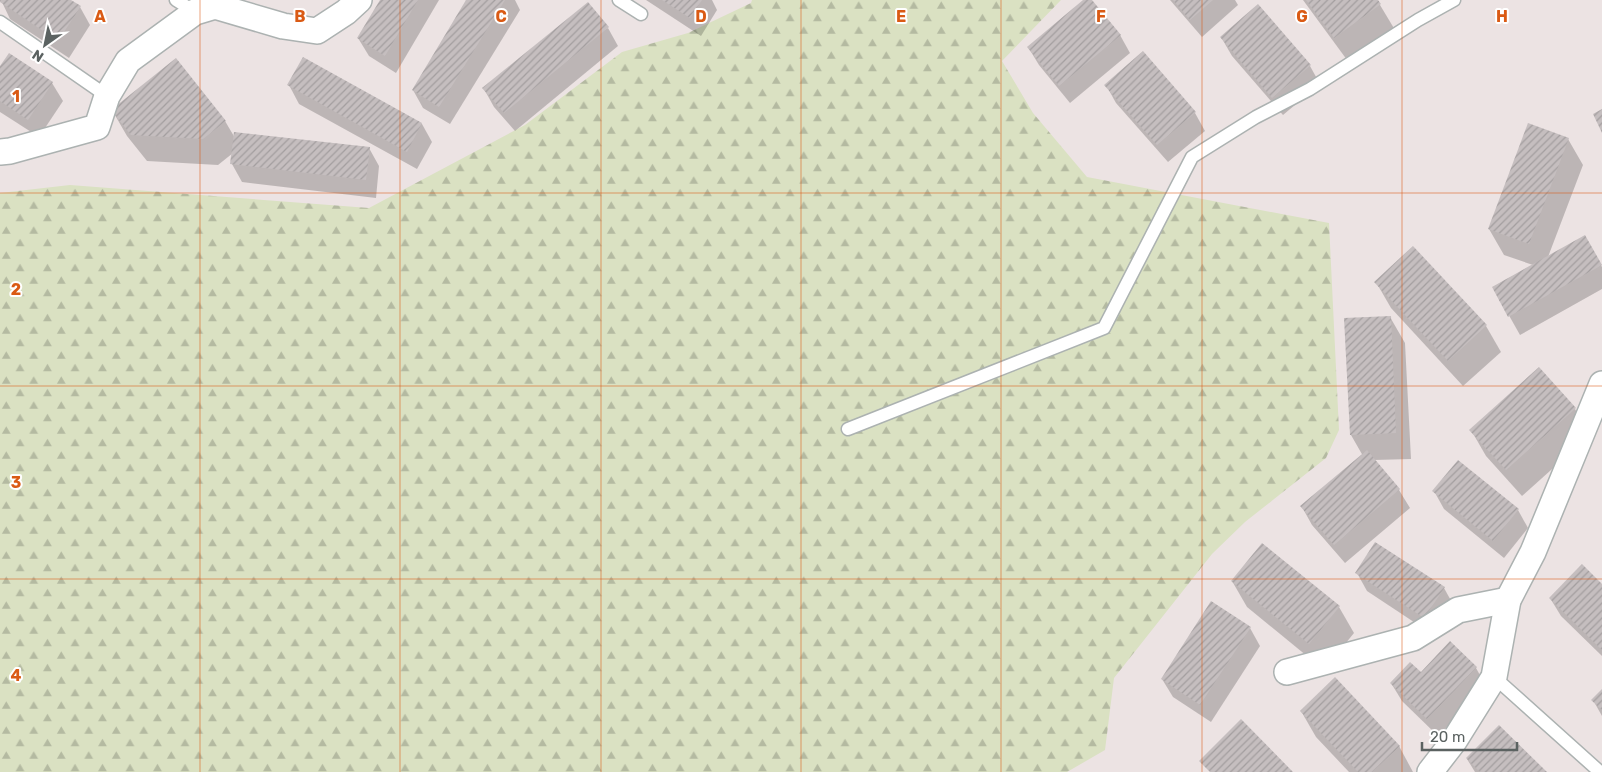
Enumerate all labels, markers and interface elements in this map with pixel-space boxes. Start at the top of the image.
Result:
text: A [94,7,106,26]
text: B [294,7,306,26]
text: C [495,7,507,26]
text: D [695,7,707,26]
text: E [896,7,906,26]
text: F [1096,7,1106,26]
text: G [1296,7,1308,26]
text: H [1496,7,1508,26]
north arrow [20,20,70,70]
text: N [29,46,47,65]
text: 1 [12,87,20,106]
text: 2 [11,280,21,299]
text: 3 [11,473,21,492]
text: 4 [11,666,22,685]
scale bar [1422,720,1517,752]
text: 20 m [1430,728,1465,746]

